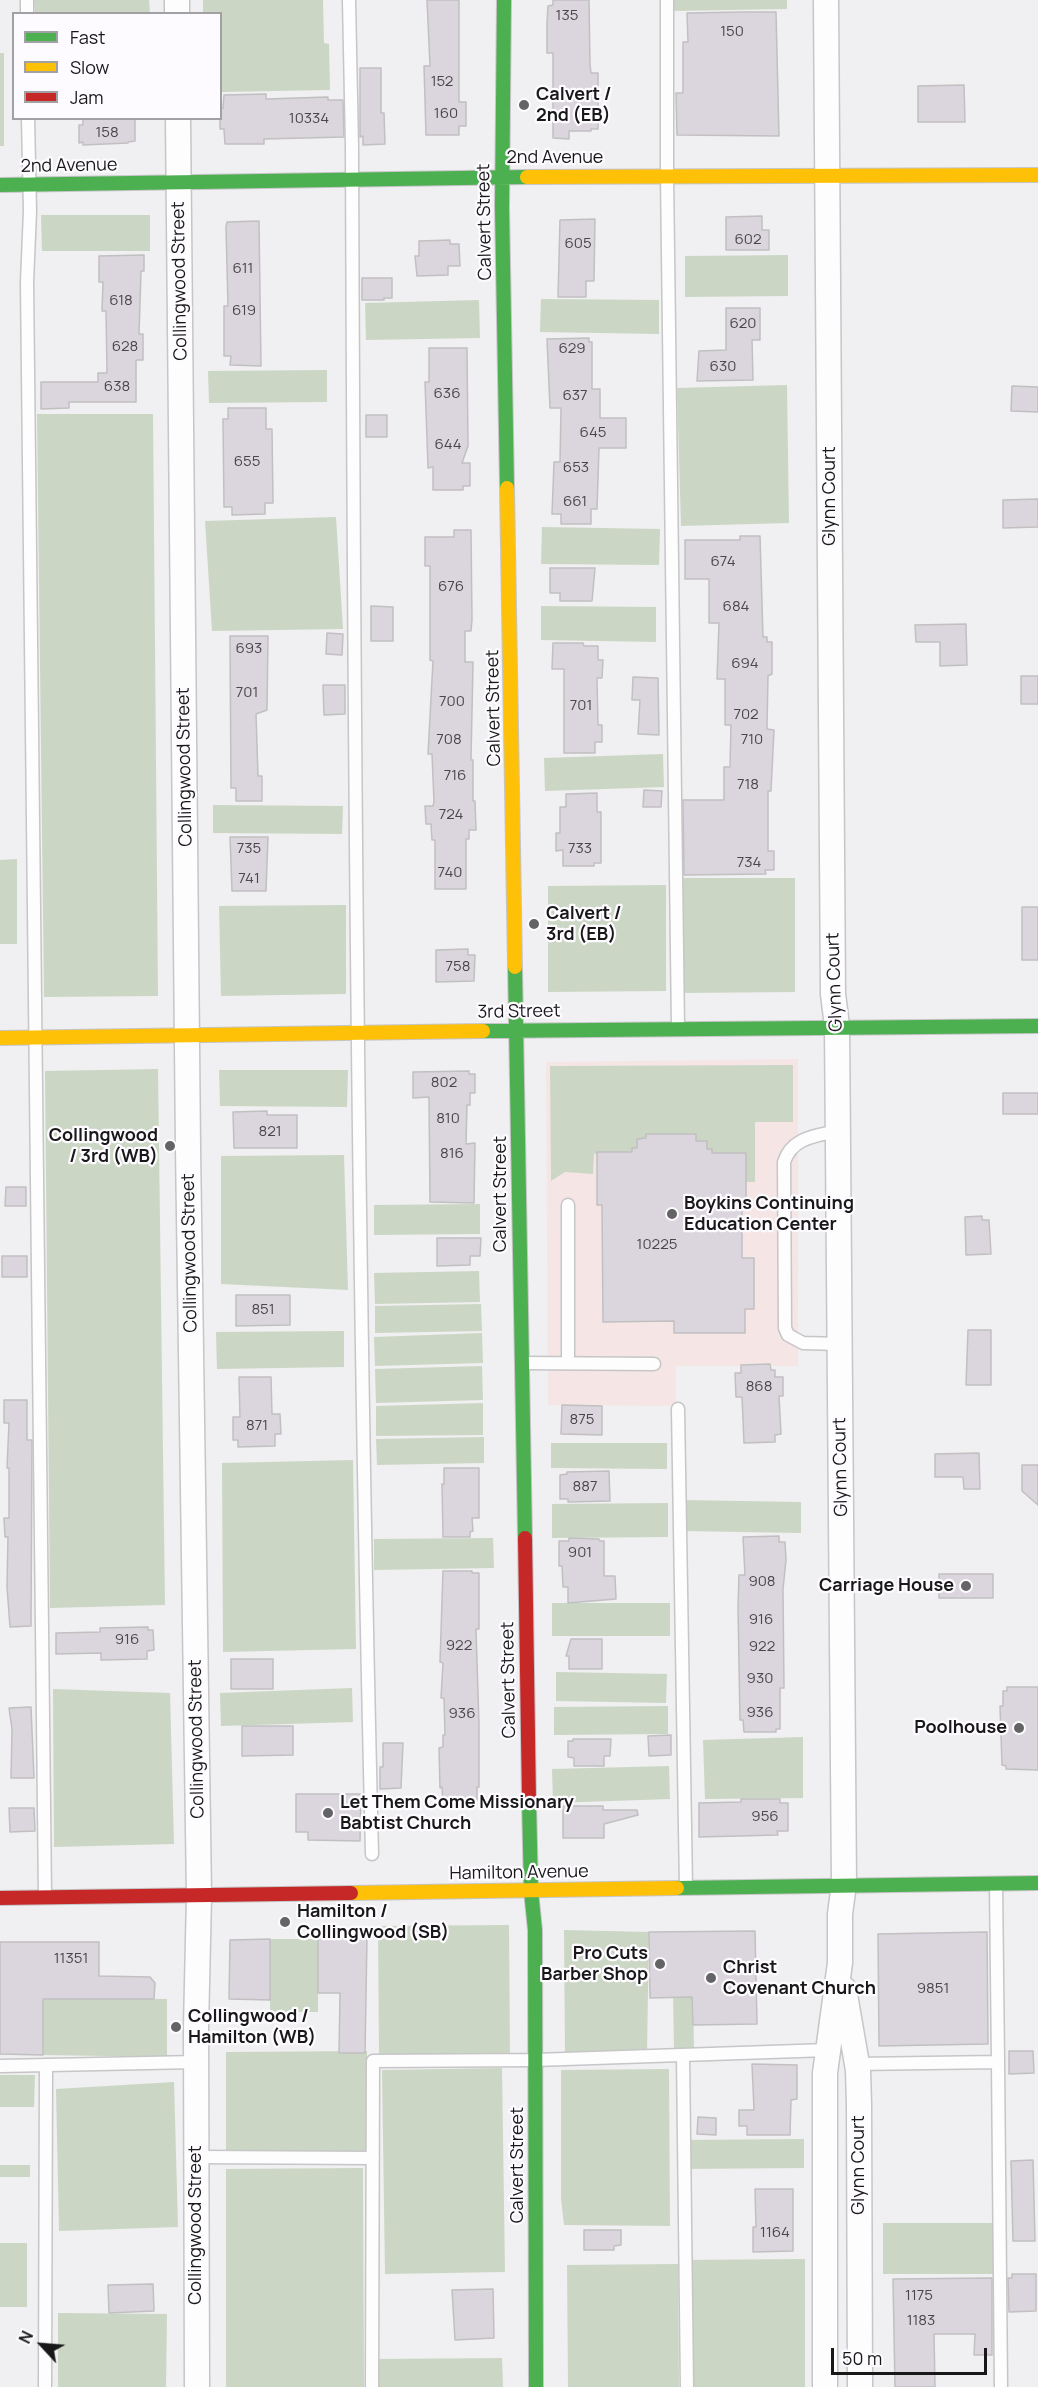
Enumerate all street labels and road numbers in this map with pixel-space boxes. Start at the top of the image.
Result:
street label: 2nd Avenue [507,147,603,169]
street label: 2nd Avenue [20,154,118,178]
street label: Calvert Street [473,164,497,280]
street label: Collingwood Street [168,201,192,361]
street label: Glynn Court [819,446,841,546]
street label: Calvert Street [482,650,506,766]
street label: Collingwood Street [173,687,197,847]
street label: Glynn Court [822,932,848,1032]
street label: 3rd Street [477,1000,561,1024]
street label: Calvert Street [490,1136,512,1252]
street label: Collingwood Street [178,1173,202,1333]
street label: Glynn Court [829,1417,853,1517]
street label: Calvert Street [497,1622,521,1738]
street label: Collingwood Street [185,1659,209,1819]
street label: Hamilton Avenue [449,1861,589,1885]
street label: Calvert Street [507,2107,529,2223]
street label: Glynn Court [848,2115,870,2215]
street label: Collingwood Street [185,2145,207,2305]

